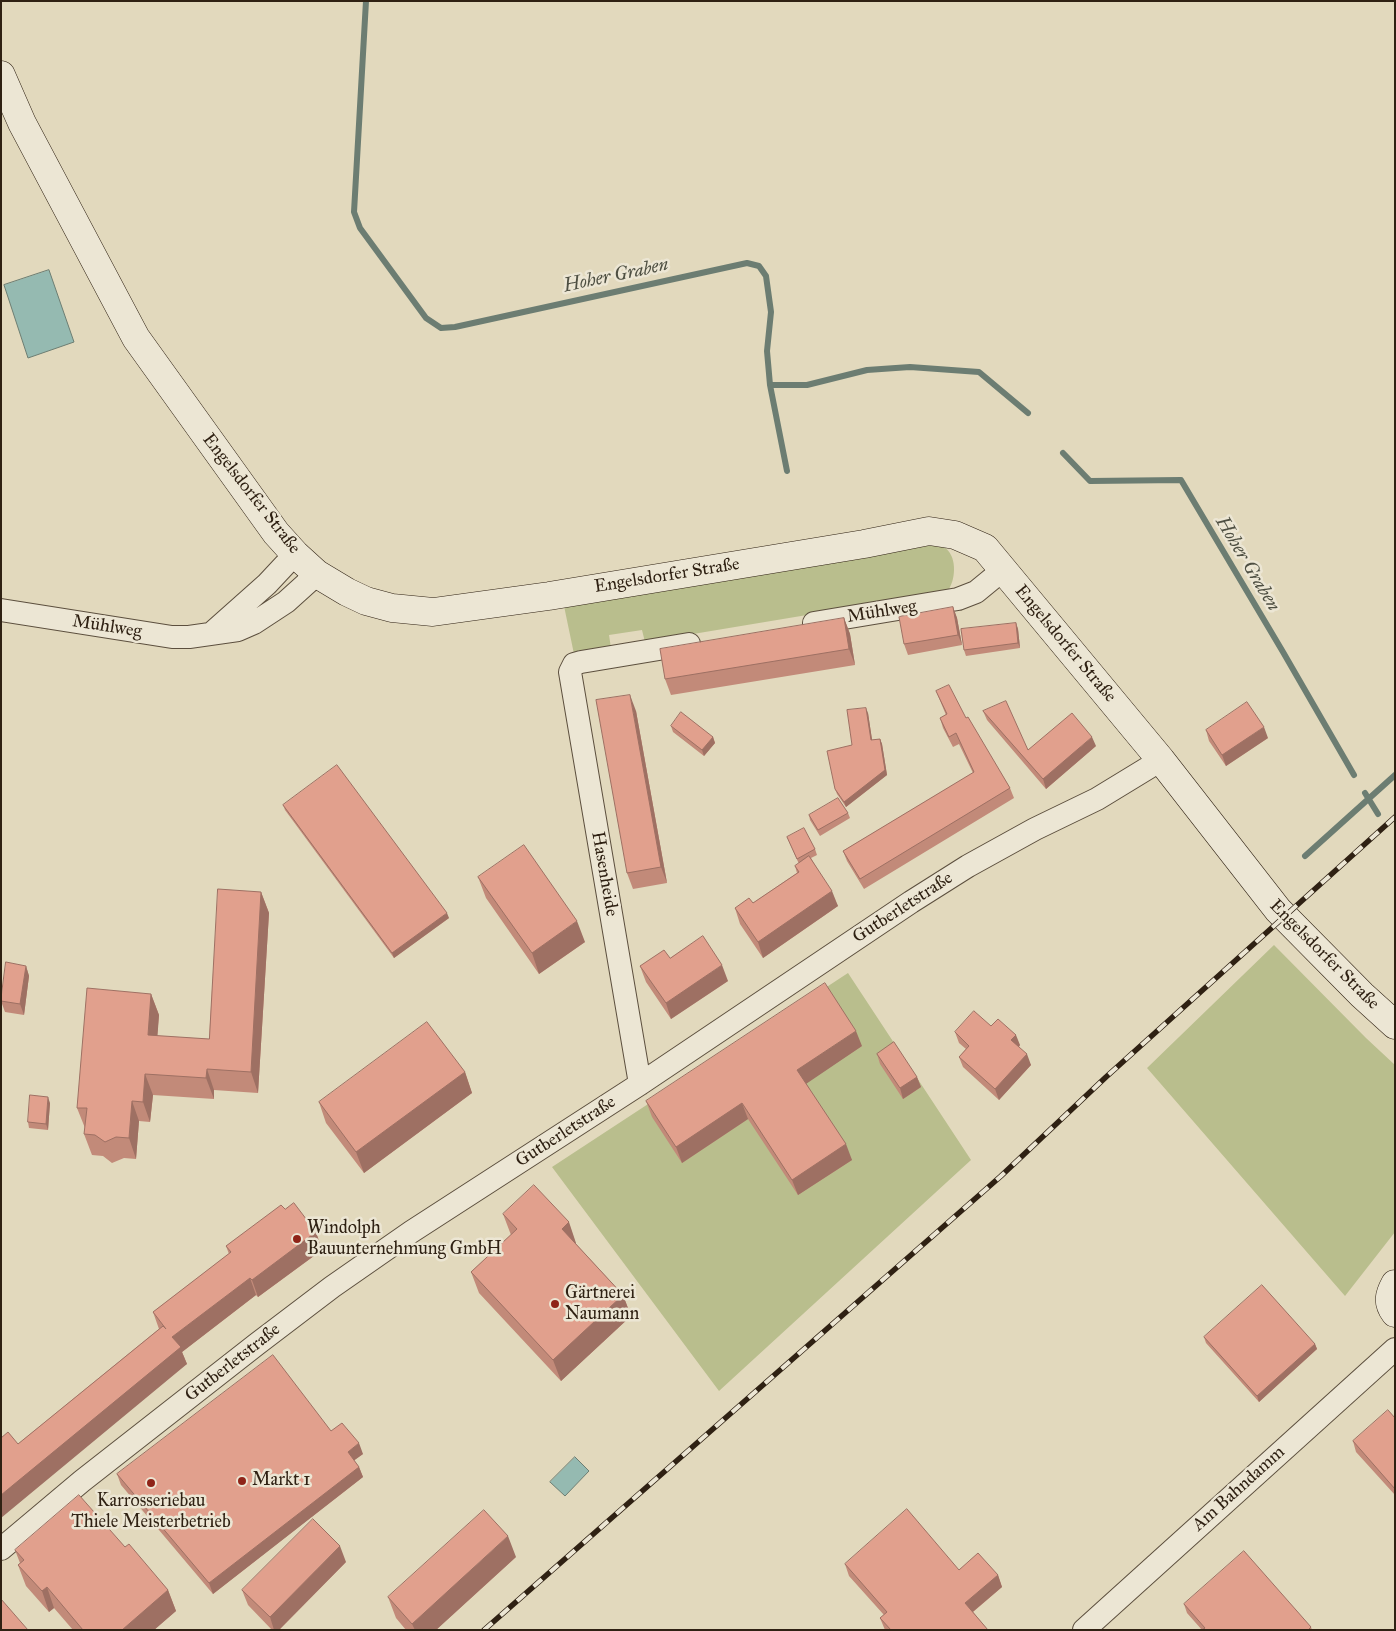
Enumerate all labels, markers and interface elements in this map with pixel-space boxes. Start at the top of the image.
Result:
water label: Hoher Graben [561,254,671,298]
street label: Engelsdorfer Straße [197,430,305,558]
water label: Hoher Graben [1210,512,1284,616]
street label: Engelsdorfer Straße [593,554,741,598]
street label: Engelsdorfer Straße [1010,581,1120,707]
street label: Mühlweg [846,596,918,628]
street label: Mühlweg [71,611,143,643]
street label: Hasenheide [586,830,622,918]
street label: Gutberletstraße [849,868,957,948]
street label: Engelsdorfer Straße [1264,895,1384,1015]
street label: Gutberletstraße [512,1092,620,1172]
place label: Windolph Bauunternehmung GmbH [307,1218,502,1260]
marker: Windolph Bauunternehmung GmbH [291,1233,303,1245]
place label: Gärtnerei Naumann [565,1283,639,1326]
marker: Gärtnerei Naumann [549,1298,561,1310]
street label: Gutberletstraße [181,1319,285,1407]
street label: Am Bahndamm [1188,1442,1290,1536]
place label: Markt 1 [252,1470,310,1492]
marker: Markt 1 [236,1475,248,1487]
marker: Karrosseriebau Thiele Meisterbetrieb [145,1477,157,1489]
place label: Karrosseriebau Thiele Meisterbetrieb [71,1491,231,1534]

